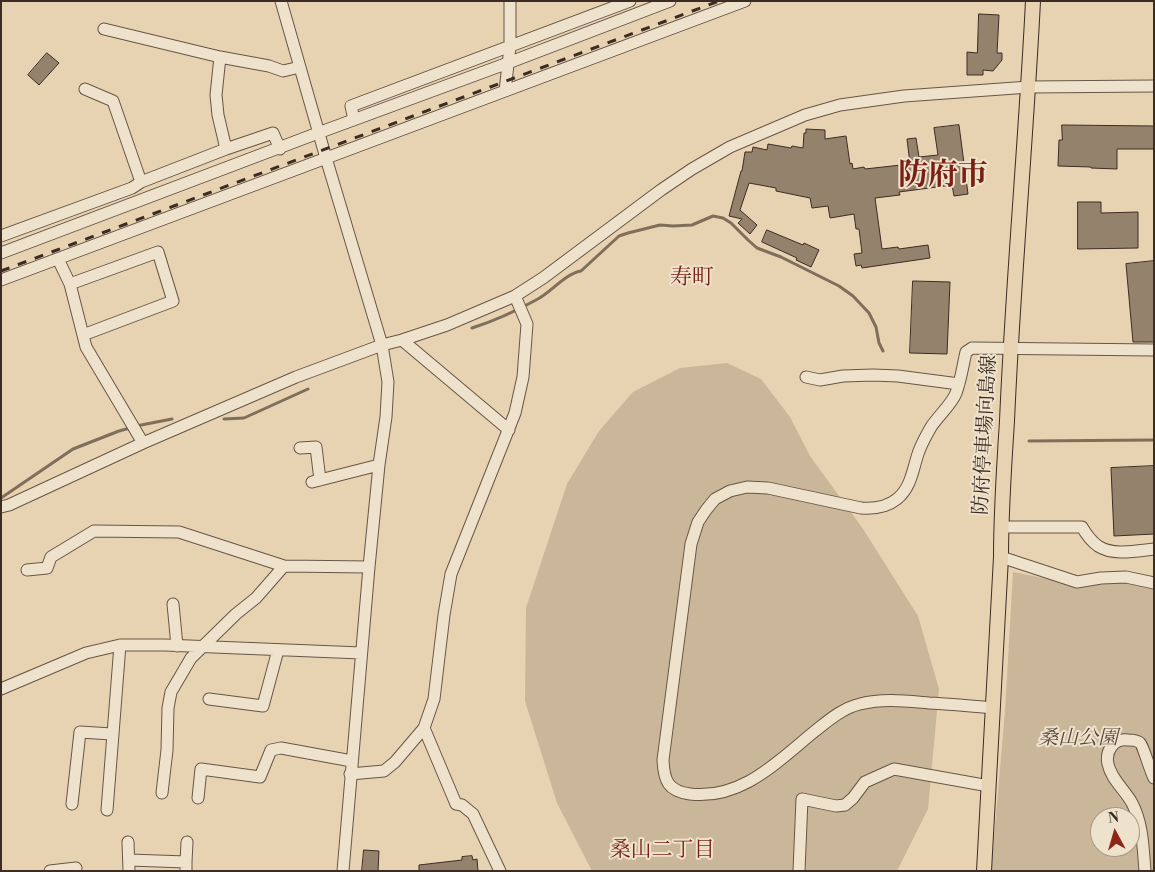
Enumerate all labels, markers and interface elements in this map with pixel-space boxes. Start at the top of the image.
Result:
district label: 防府市 [898,159,988,195]
district label: 寿町 [670,266,714,292]
street label: 防府停車場向島線 [970,354,1002,516]
park label: 桑山公園 [1038,727,1118,751]
north arrow [1090,807,1140,857]
text: N [1107,809,1120,828]
district label: 桑山二丁目 [610,838,714,864]

